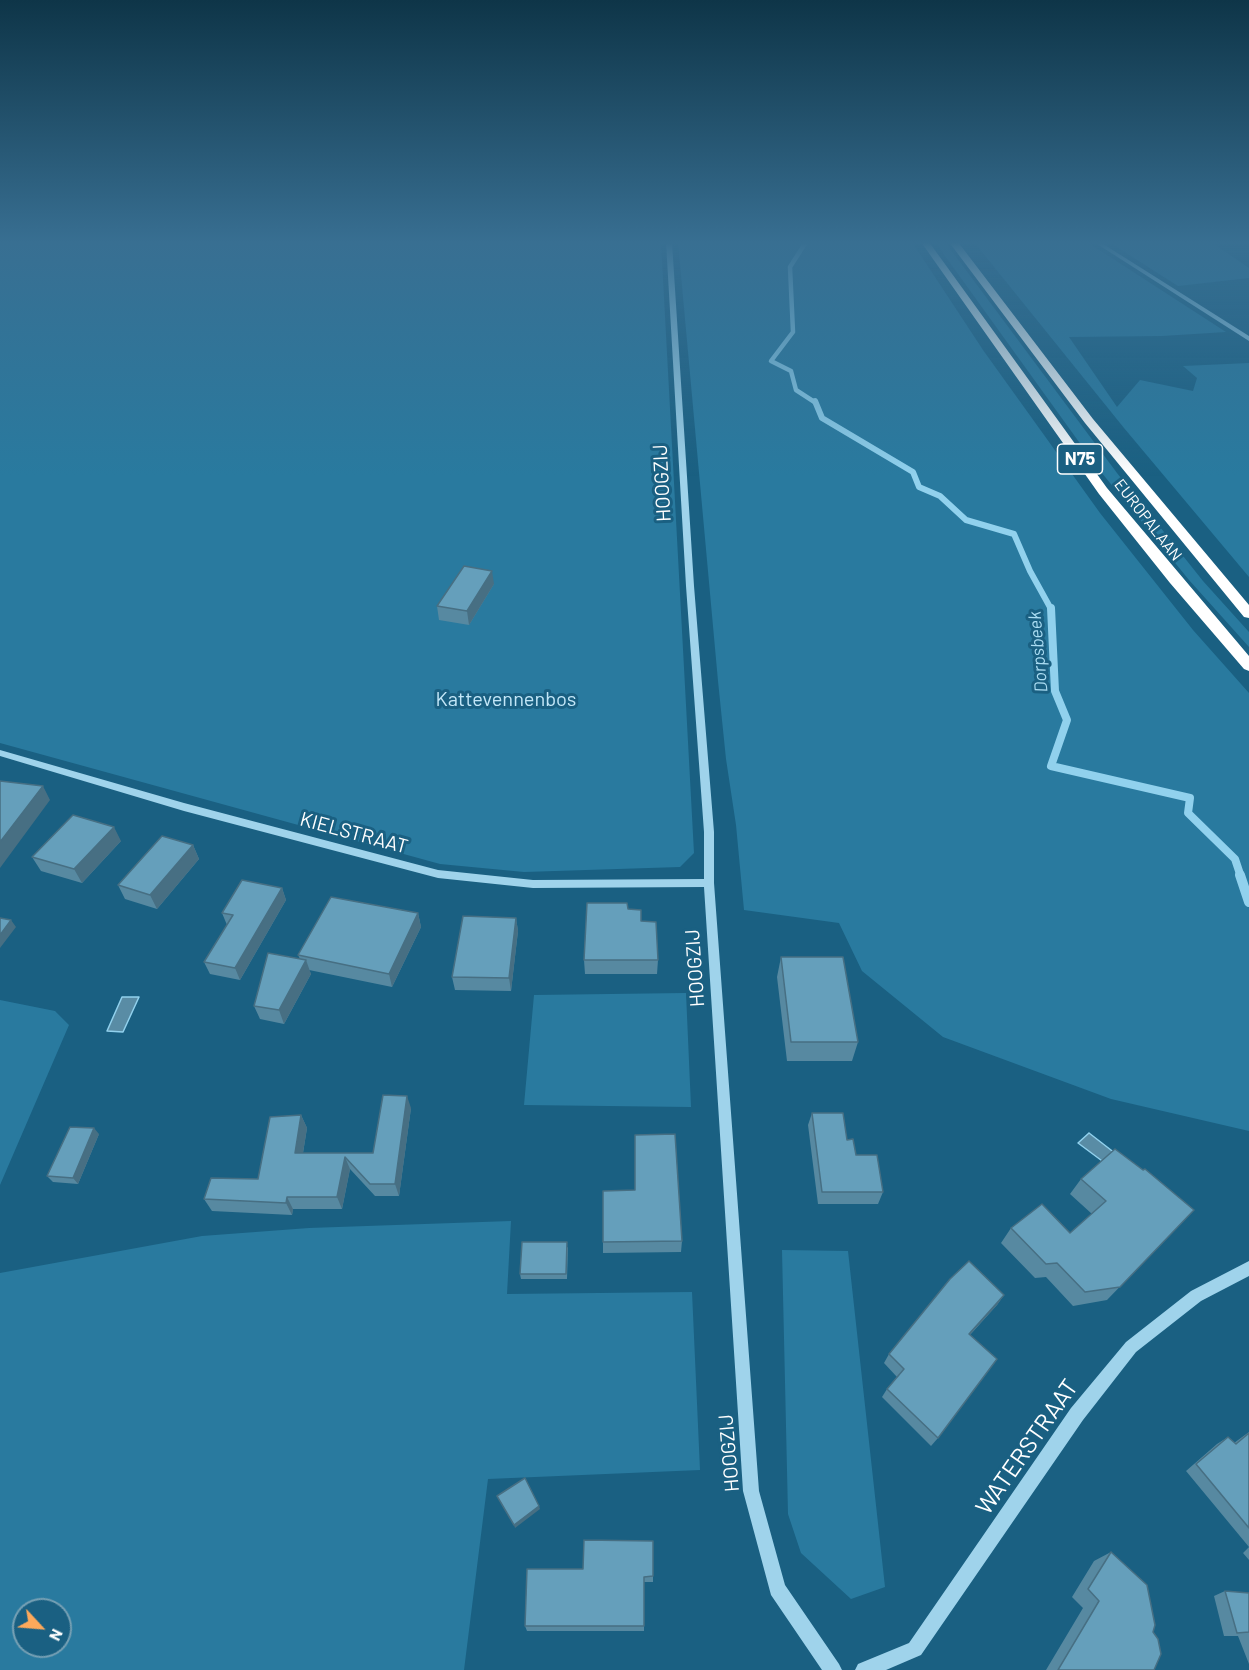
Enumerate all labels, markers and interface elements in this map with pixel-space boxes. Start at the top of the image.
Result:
street label: HOOGZIJ [648,443,676,523]
road number: N75 [1058,444,1102,474]
street label: EUROPALAAN [1110,475,1186,565]
water label: Dorpsbeek [1024,610,1052,694]
park label: Kattevennenbos [436,687,576,711]
street label: KIELSTRAAT [297,807,411,859]
street label: HOOGZIJ [680,928,710,1008]
street label: WATERSTRAAT [970,1374,1084,1520]
street label: HOOGZIJ [714,1413,744,1493]
north arrow [12,1598,72,1658]
text: N [46,1626,68,1644]

